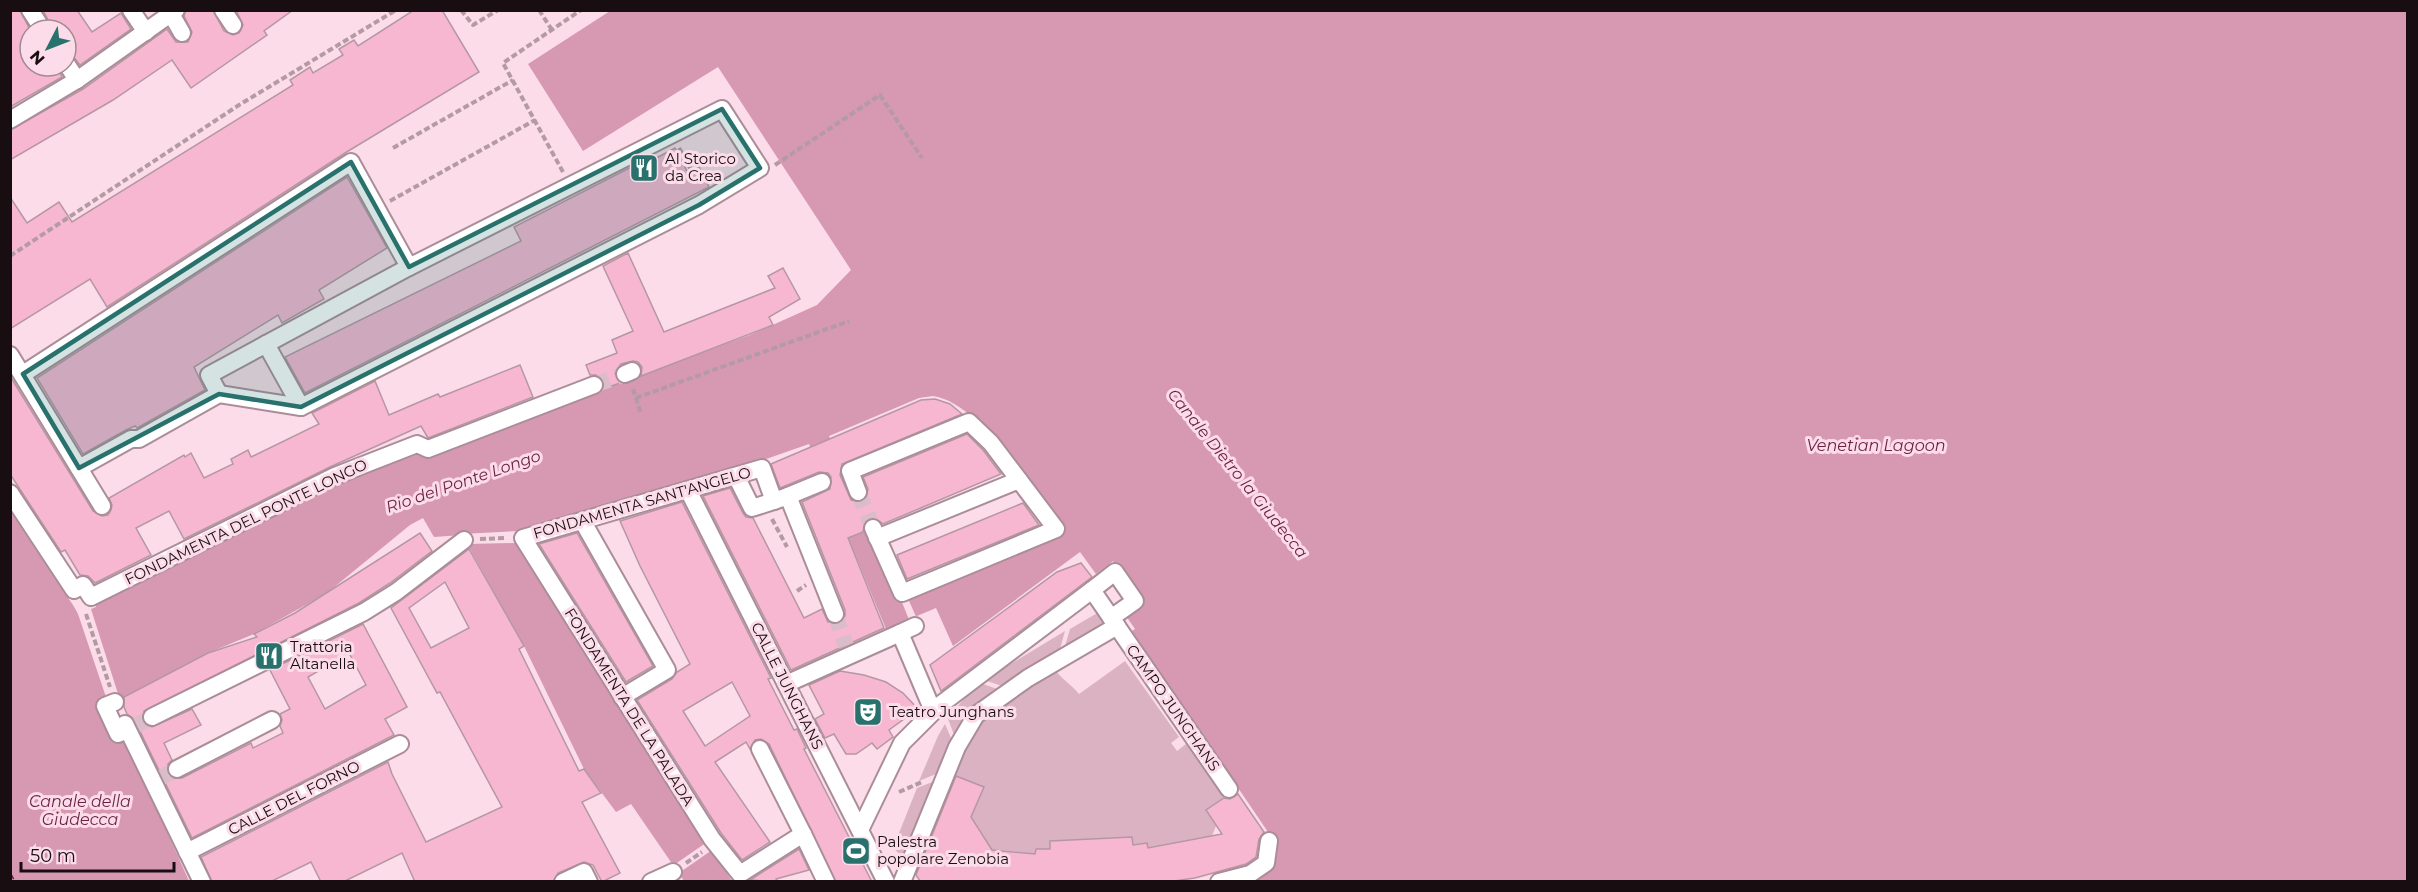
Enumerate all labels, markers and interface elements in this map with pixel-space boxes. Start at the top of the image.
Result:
north arrow [18,18,78,78]
text: N [26,47,49,69]
place label: Al Storico da Crea [665,149,736,185]
restaurant icon: Al Storico da Crea [628,152,660,184]
water label: Canale Dietro la Giudecca [1164,385,1312,562]
water label: Venetian Lagoon [1806,436,1946,455]
water label: Rio del Ponte Longo [383,446,543,517]
street label: FONDAMENTA DEL PONTE LONGO [121,454,370,589]
street label: FONDAMENTA SANT'ANGELO [531,462,753,543]
street label: FONDAMENTA DE LA PALADA [560,604,698,809]
street label: CALLE JUNGHANS [747,619,828,753]
place label: Trattoria Altanella [290,637,355,673]
restaurant icon: Trattoria Altanella [253,640,285,672]
street label: CAMPO JUNGHANS [1123,641,1224,775]
theatre icon: Teatro Junghans [852,696,884,728]
place label: Teatro Junghans [889,702,1014,721]
street label: CALLE DEL FORNO [225,756,363,839]
water label: Canale della Giudecca [29,792,131,829]
place label: Palestra popolare Zenobia [877,832,1009,868]
scale bar [21,835,174,873]
sports icon: Palestra popolare Zenobia [840,835,872,867]
text: 50 m [30,845,76,867]

